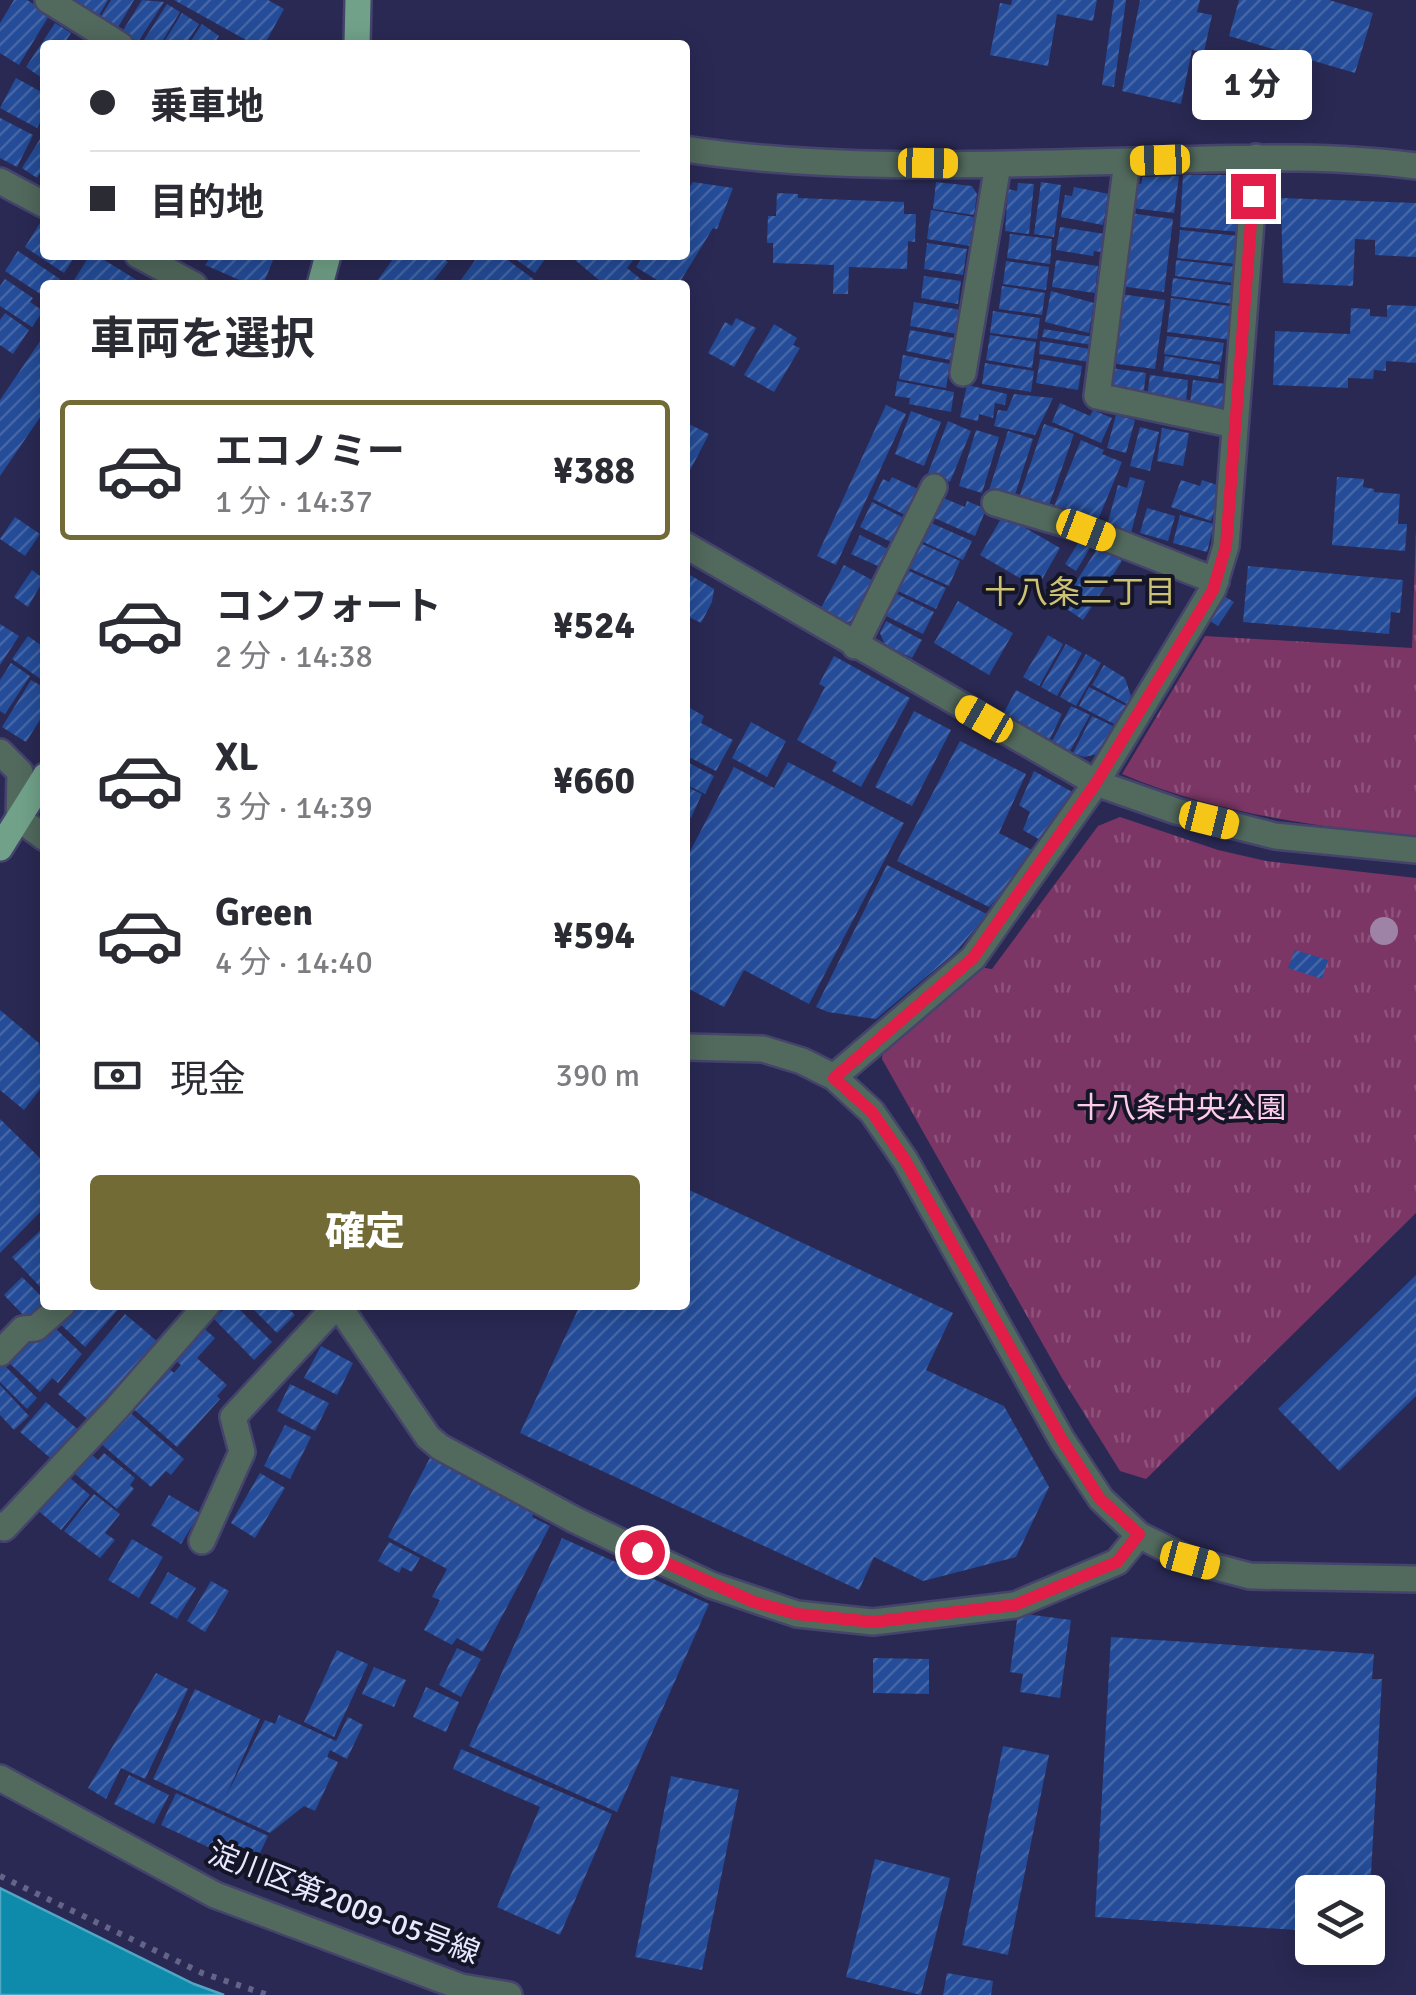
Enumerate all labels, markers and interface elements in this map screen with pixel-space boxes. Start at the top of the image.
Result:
callout: 1 分 [1193,51,1313,121]
text: 1 分 [1224,65,1280,104]
text: 乗車地 [150,83,264,130]
car [1129,144,1191,176]
car [898,147,958,179]
route end [1231,174,1276,219]
text: 目的地 [150,179,264,226]
text: 車両を選択 [90,312,315,367]
icon: car [95,425,185,515]
text: エコノミー [215,428,405,475]
text: ¥388 [553,447,635,494]
text: 1 分 · 14:37 [215,482,373,521]
car [1053,505,1119,555]
district label: 十八条二丁目 [984,573,1176,612]
icon: car [95,580,185,670]
text: コンフォート [215,583,442,630]
text: ¥524 [553,602,635,649]
text: 2 分 · 14:38 [215,637,373,676]
car [951,691,1017,747]
text: XL [215,734,258,781]
icon: car [95,735,185,825]
text: ¥660 [553,757,635,804]
text: 3 分 · 14:39 [215,788,373,827]
car [1176,798,1242,842]
text: Green [215,889,313,936]
icon: car [95,890,185,980]
text: ¥594 [553,912,635,959]
text: 4 分 · 14:40 [215,943,373,982]
icon: cash [90,1048,145,1103]
text: 現金 [170,1056,246,1103]
text: 390 m [556,1056,640,1095]
park label: 十八条中央公園 [1076,1090,1286,1127]
button: 確定 [90,1175,640,1290]
route start [620,1530,665,1575]
car [1157,1538,1223,1582]
street label: 淀川区第2009-05号線 [203,1835,485,1972]
map controls [1295,1875,1385,1965]
button: layers [1295,1875,1385,1965]

